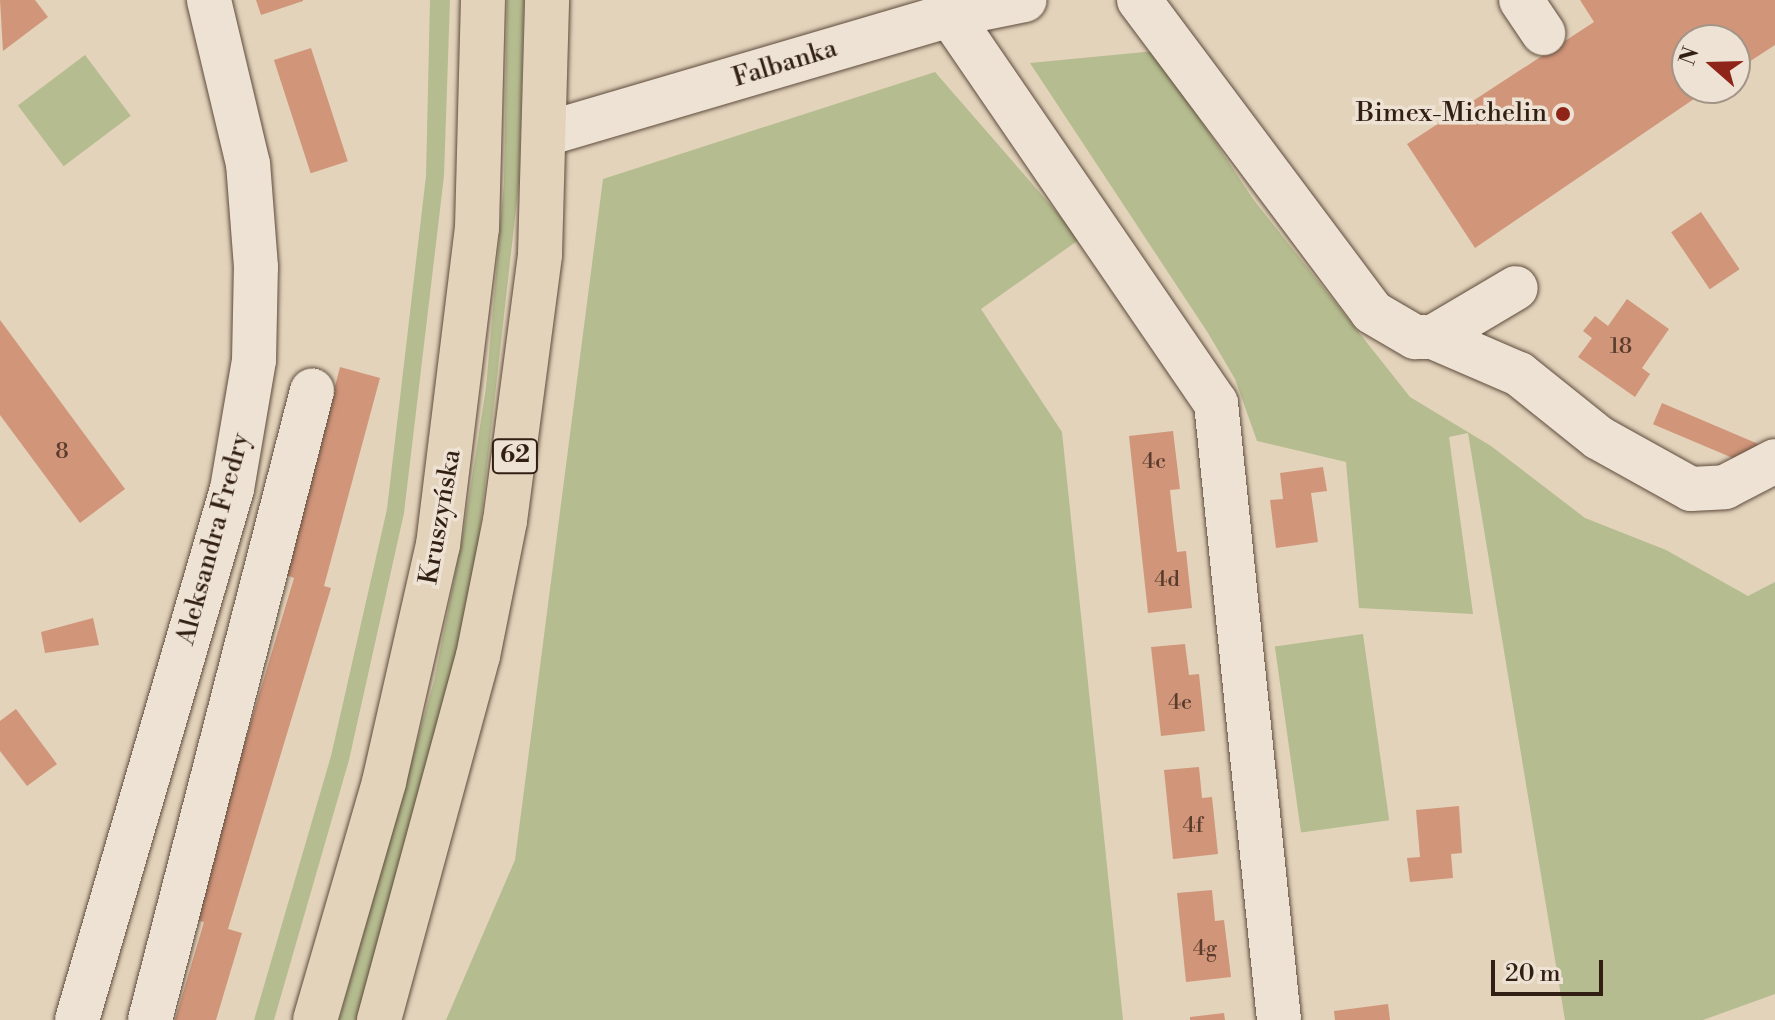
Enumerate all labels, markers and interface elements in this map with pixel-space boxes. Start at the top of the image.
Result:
north arrow [1671,24,1751,104]
street label: Falbanka [729,33,841,95]
text: N [1674,44,1706,69]
place label: Bimex-Michelin [1356,98,1547,130]
marker: Bimex-Michelin [1554,105,1572,123]
house number: 18 [1610,334,1632,360]
street label: Aleksandra Fredry [171,430,257,648]
road number: 62 [491,436,539,476]
house number: 8 [55,439,69,465]
street label: Kruszyńska [414,447,468,587]
house number: 4c [1142,449,1166,475]
house number: 4d [1154,567,1180,593]
house number: 4e [1168,690,1192,716]
house number: 4f [1182,813,1204,839]
house number: 4g [1193,936,1217,962]
scale bar [1495,944,1607,994]
text: 20 m [1505,959,1561,989]

